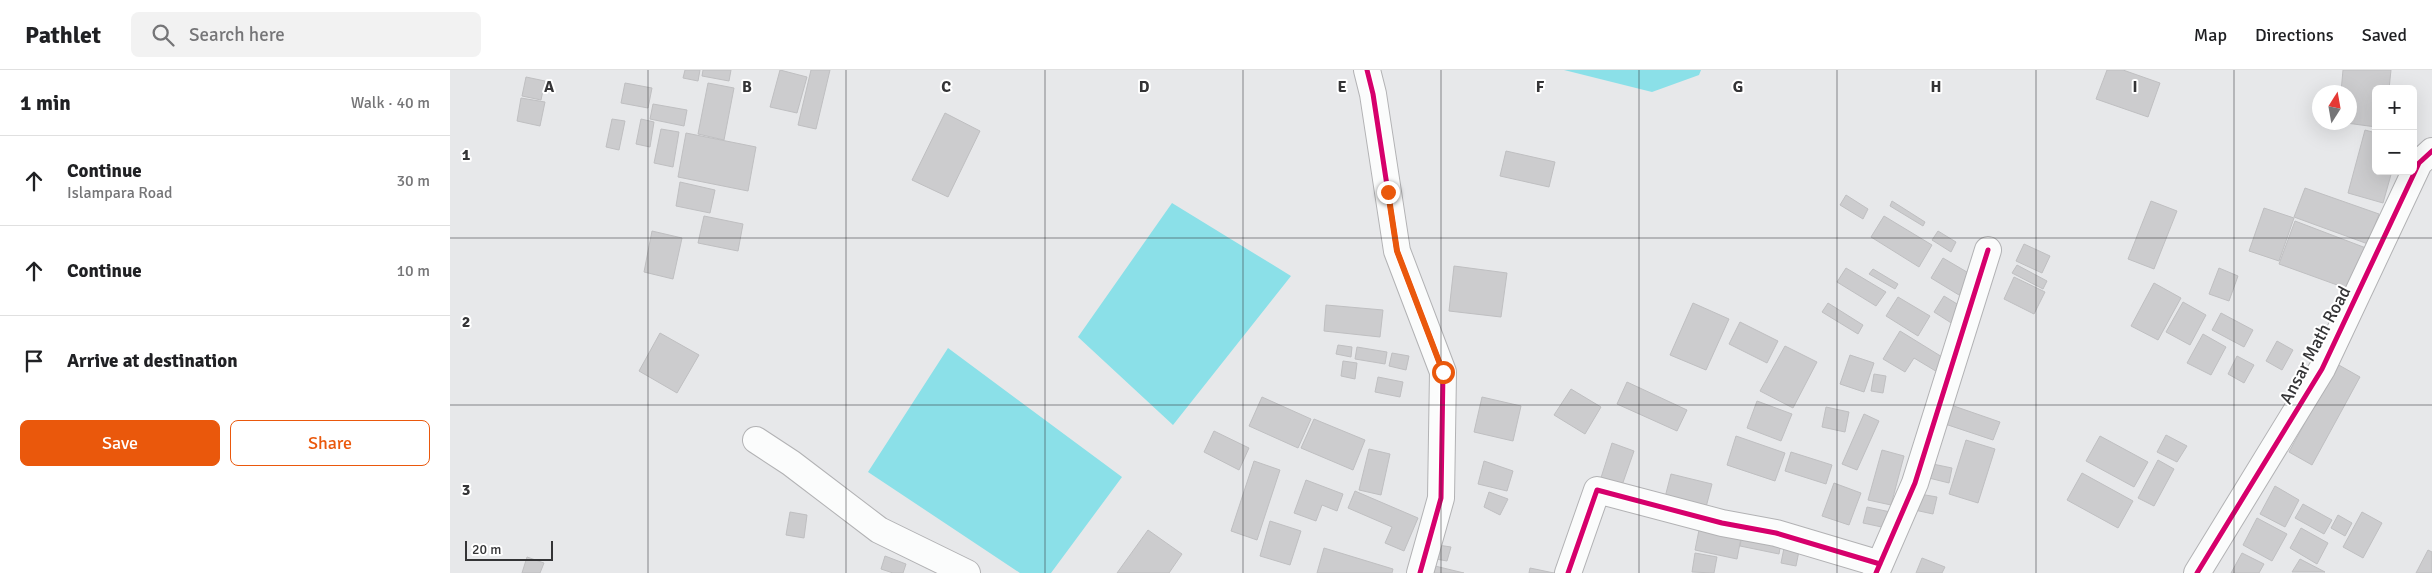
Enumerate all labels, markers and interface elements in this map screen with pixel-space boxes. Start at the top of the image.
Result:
search box [131,12,481,57]
text: Pathlet [25,20,101,50]
icon: search [149,21,177,49]
text: Search here [189,23,285,47]
text: Map [2194,24,2227,46]
text: Directions [2255,24,2334,46]
text: Saved [2362,24,2407,46]
text: A [544,77,555,97]
text: B [742,77,752,97]
text: C [941,77,951,97]
text: D [1139,77,1150,97]
text: E [1337,77,1347,97]
text: F [1536,77,1545,97]
text: G [1733,77,1743,97]
text: H [1931,77,1941,97]
text: I [2132,77,2138,97]
north arrow [2312,85,2357,130]
map controls [2372,85,2417,175]
button: + [2372,85,2417,130]
text: 1 min [20,90,71,116]
text: Walk · 40 m [351,93,430,113]
button: − [2372,130,2417,175]
text: 1 [462,145,471,165]
text: Continue [67,159,142,183]
icon: ahead [20,167,48,195]
text: 30 m [396,171,430,191]
route end [1377,181,1400,204]
text: Islampara Road [67,183,173,203]
icon: ahead [20,257,48,285]
text: Continue [67,259,142,283]
text: 10 m [396,261,430,281]
street label: Ansar Math Road [2275,282,2355,408]
text: 2 [462,312,470,332]
icon: arrive [20,347,48,375]
text: Arrive at destination [67,349,238,373]
route start [1432,361,1455,384]
button: Save [20,420,220,466]
button: Share [230,420,430,466]
text: 3 [462,480,470,500]
scale bar [465,538,552,561]
text: 20 m [472,541,501,558]

